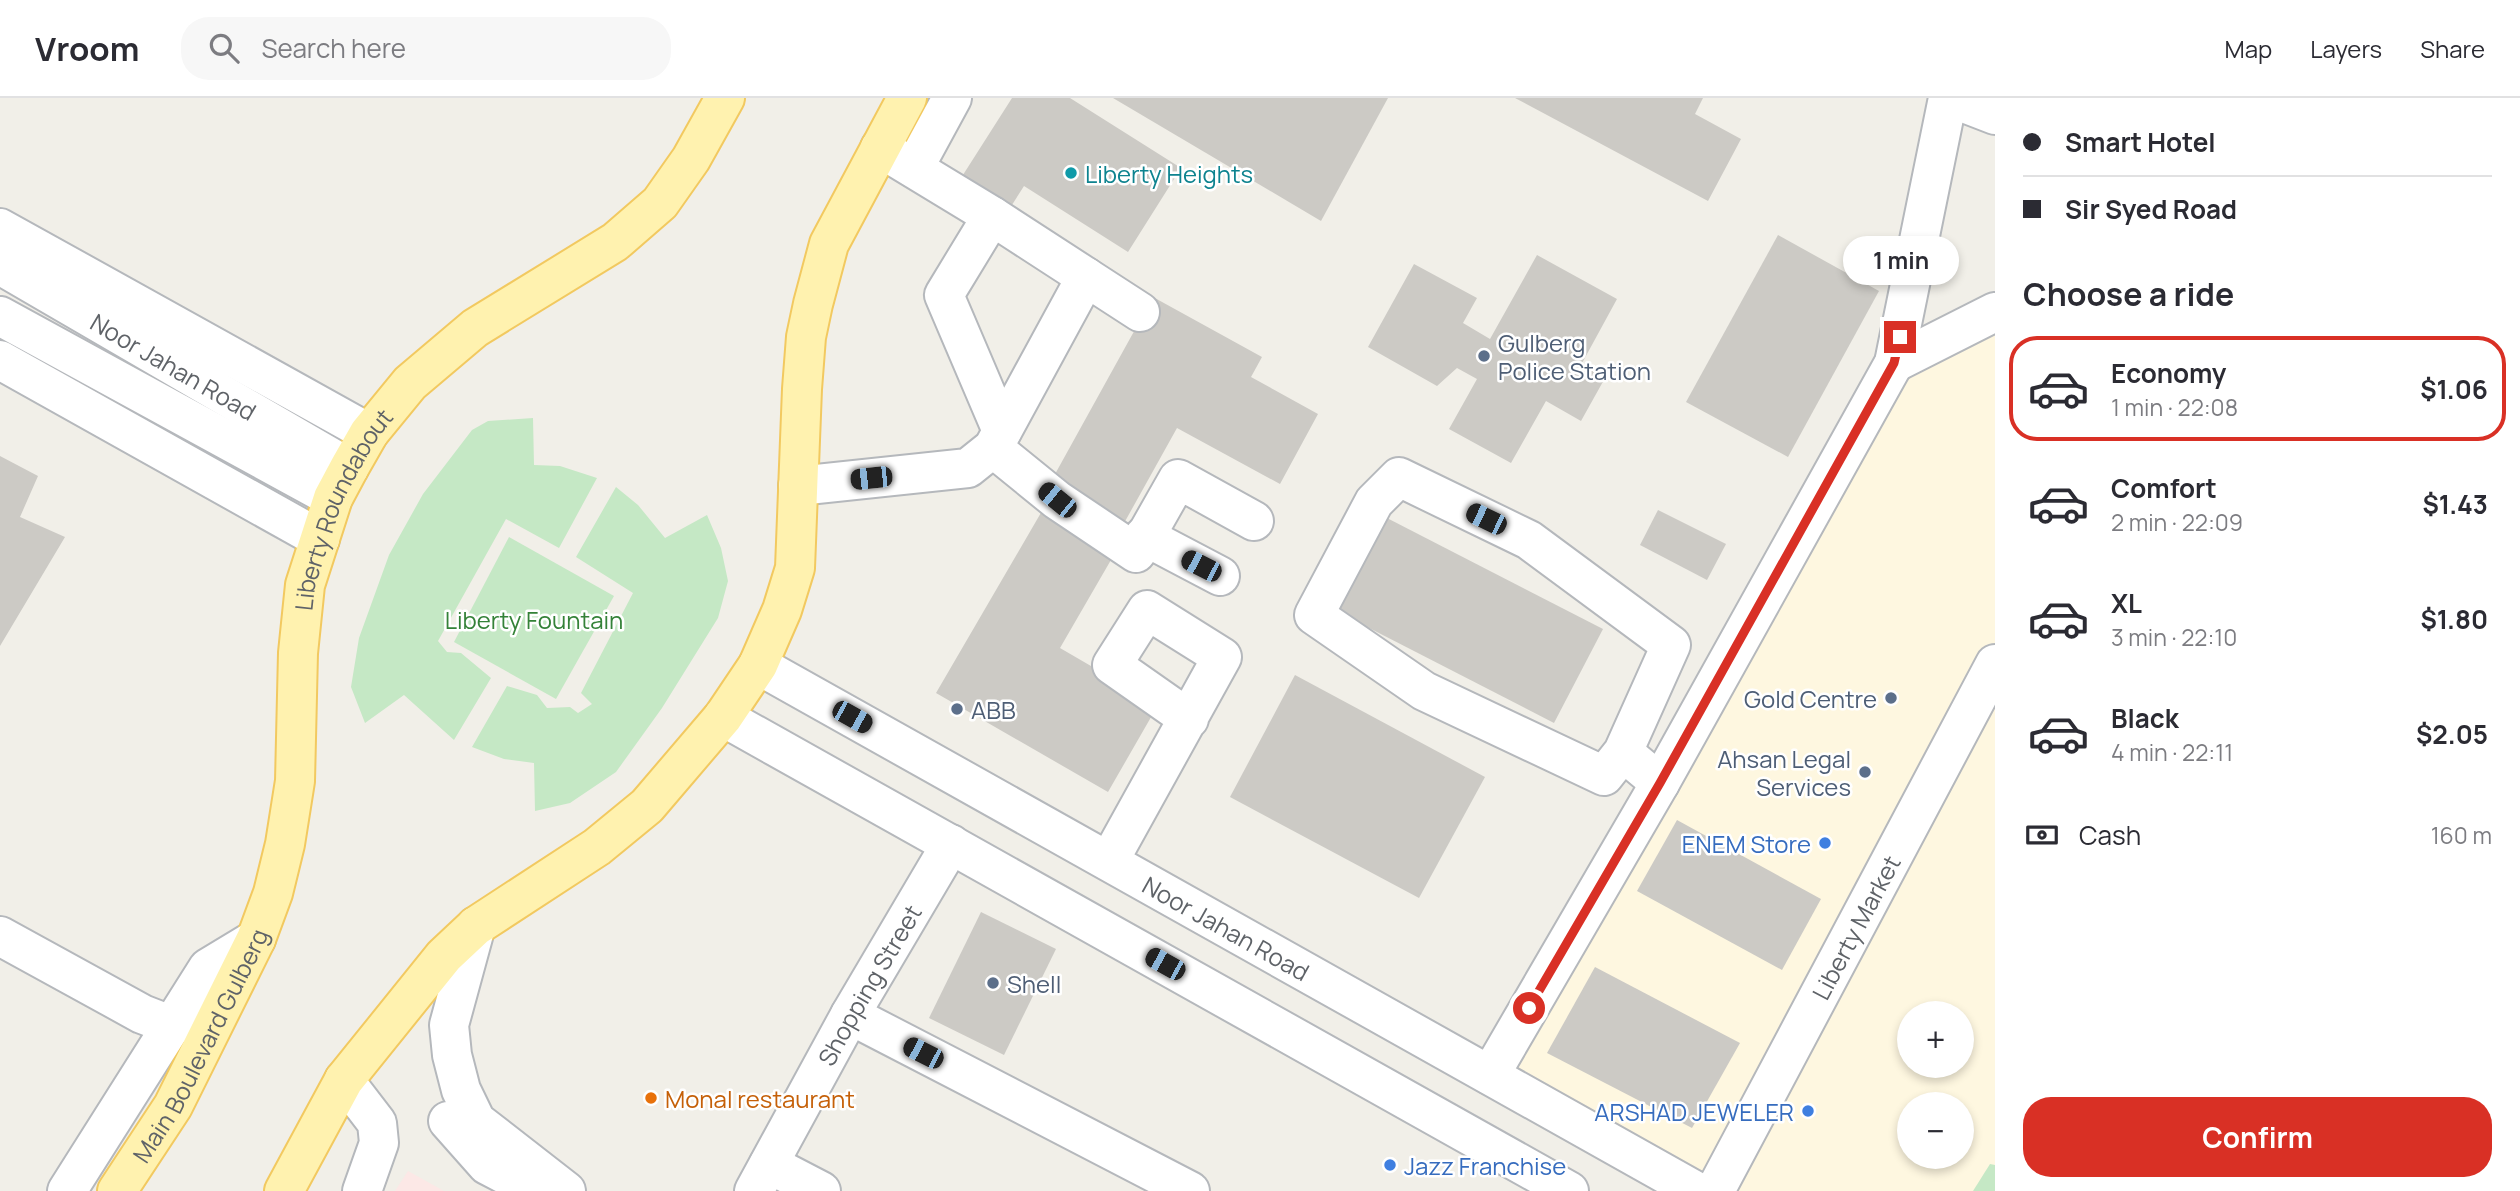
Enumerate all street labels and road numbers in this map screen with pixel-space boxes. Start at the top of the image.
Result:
street label: Noor Jahan Road [85,305,263,427]
street label: Liberty Roundabout [286,401,399,612]
street label: Liberty Market [1803,849,1907,1005]
street label: Noor Jahan Road [1137,868,1316,988]
street label: Shopping Street [809,898,928,1071]
street label: Main Boulevard Gulberg [124,924,275,1168]

